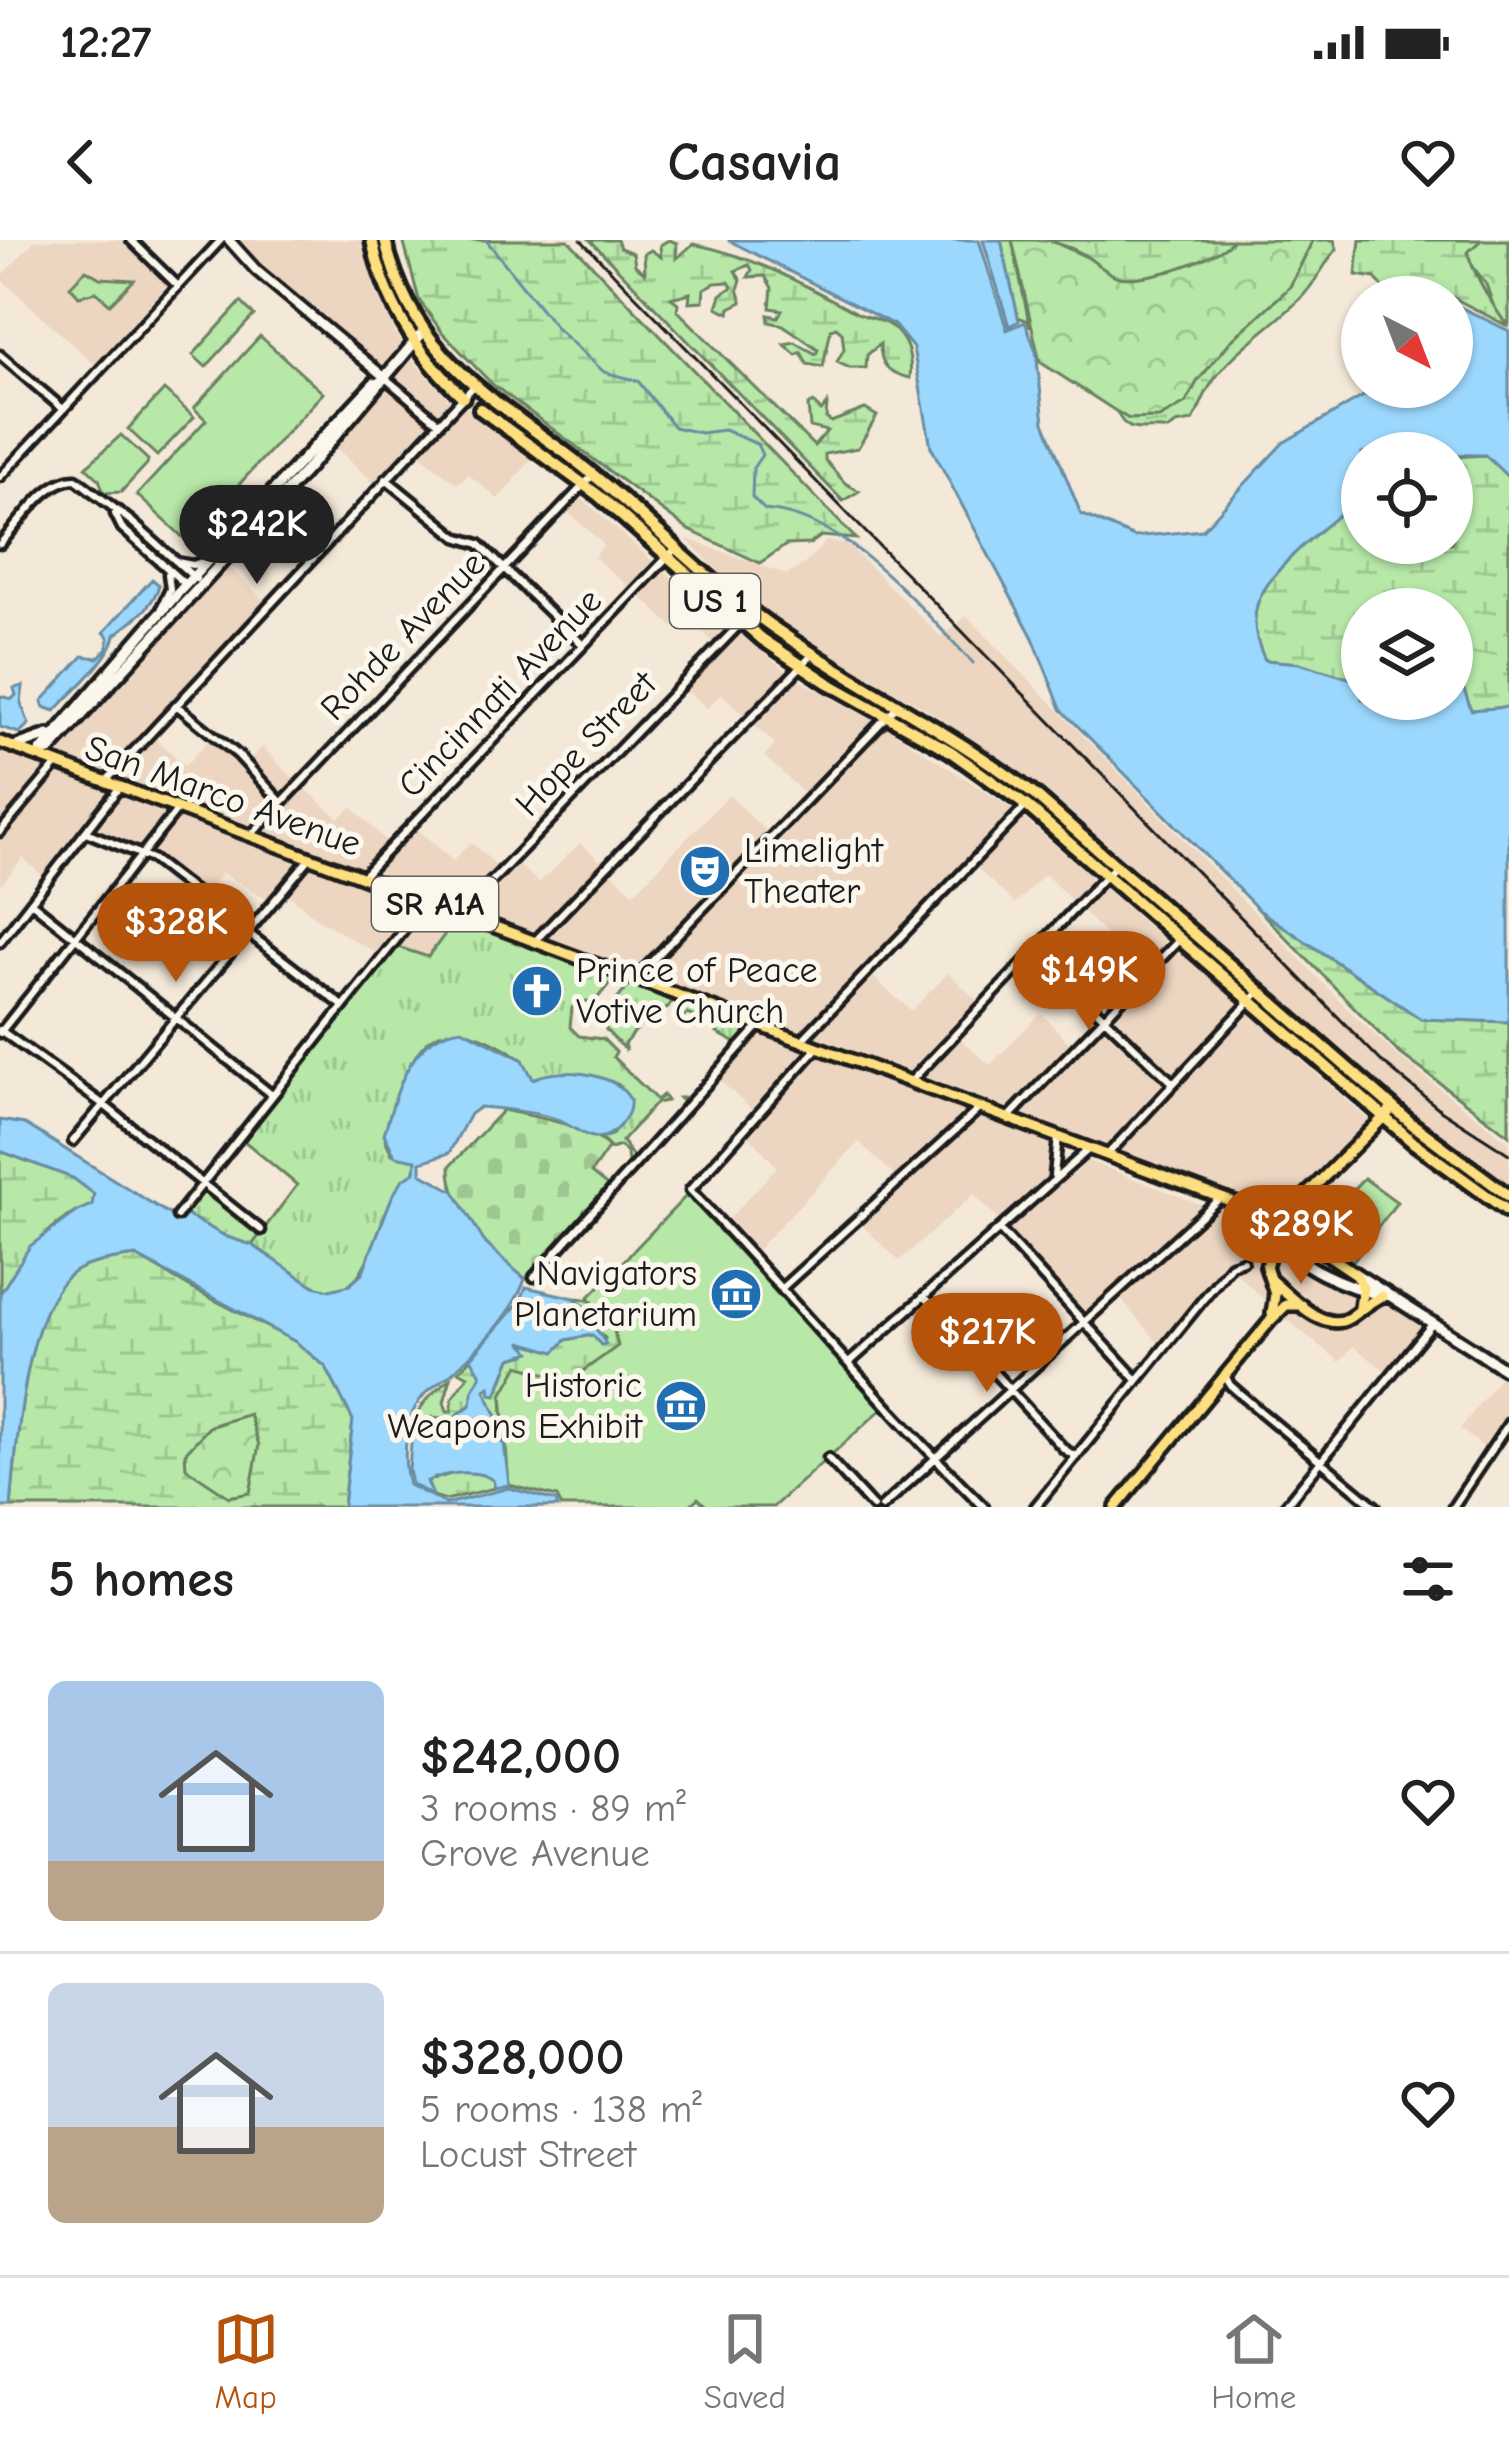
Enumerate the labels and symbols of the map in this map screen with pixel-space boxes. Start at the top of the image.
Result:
north arrow [1341,276,1473,408]
pin: $242K [173,485,341,587]
street label: Rohde Avenue [312,543,494,729]
road number: US 1 [670,574,760,628]
street label: Cincinnati Avenue [390,580,610,806]
street label: Hope Street [507,662,666,825]
street label: San Marco Avenue [80,727,366,865]
place label: Limelight Theater [744,830,884,912]
theatre icon: Limelight Theater [677,843,733,899]
road number: SR A1A [372,877,498,931]
pin: $328K [92,883,260,985]
pin: $149K [1005,931,1173,1033]
place label: Prince of Peace Votive Church [576,950,818,1032]
church icon: Prince of Peace Votive Church [509,963,565,1019]
pin: $289K [1217,1185,1385,1287]
place label: Navigators Planetarium [514,1253,697,1335]
museum icon: Navigators Planetarium [708,1266,764,1322]
pin: $217K [903,1293,1071,1395]
place label: Historic Weapons Exhibit [388,1365,644,1447]
museum icon: Historic Weapons Exhibit [653,1378,709,1434]

